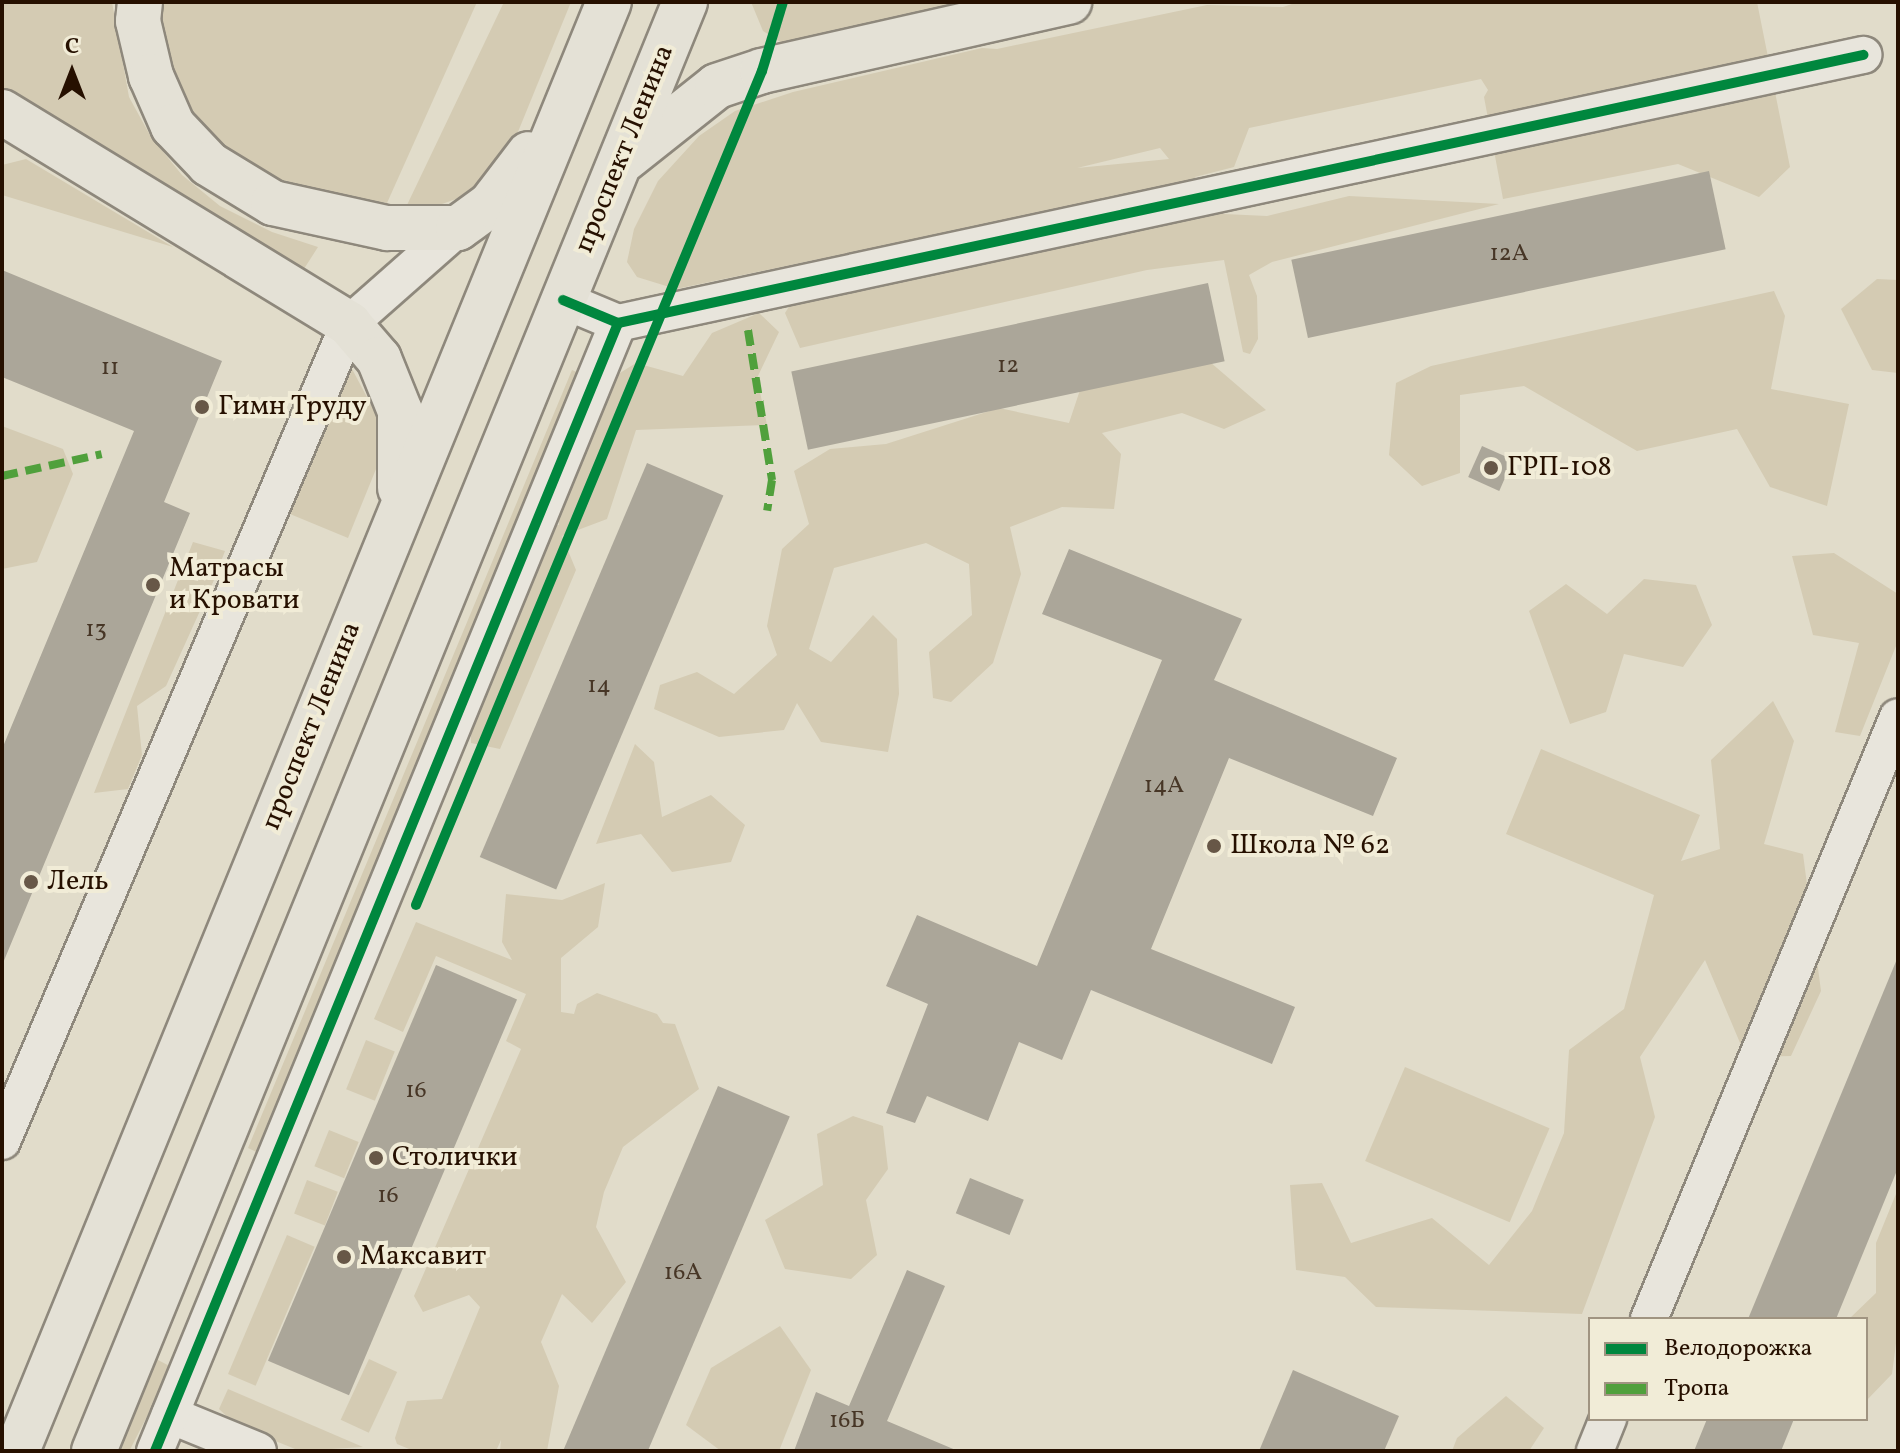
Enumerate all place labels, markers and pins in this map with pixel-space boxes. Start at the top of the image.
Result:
place label: Гимн Труду [218,390,368,424]
marker: Гимн Труду [193,398,211,416]
place label: ГРП-108 [1507,451,1612,485]
marker: ГРП-108 [1482,459,1500,477]
place label: Матрасы и Кровати [169,552,300,618]
marker: Матрасы и Кровати [144,576,162,594]
place label: Школа № 62 [1230,829,1390,863]
marker: Школа № 62 [1205,837,1223,855]
place label: Лель [47,865,109,899]
marker: Лель [22,873,40,891]
place label: Столички [392,1141,518,1175]
marker: Столички [367,1149,385,1167]
place label: Максавит [360,1240,486,1274]
marker: Максавит [335,1248,353,1266]

